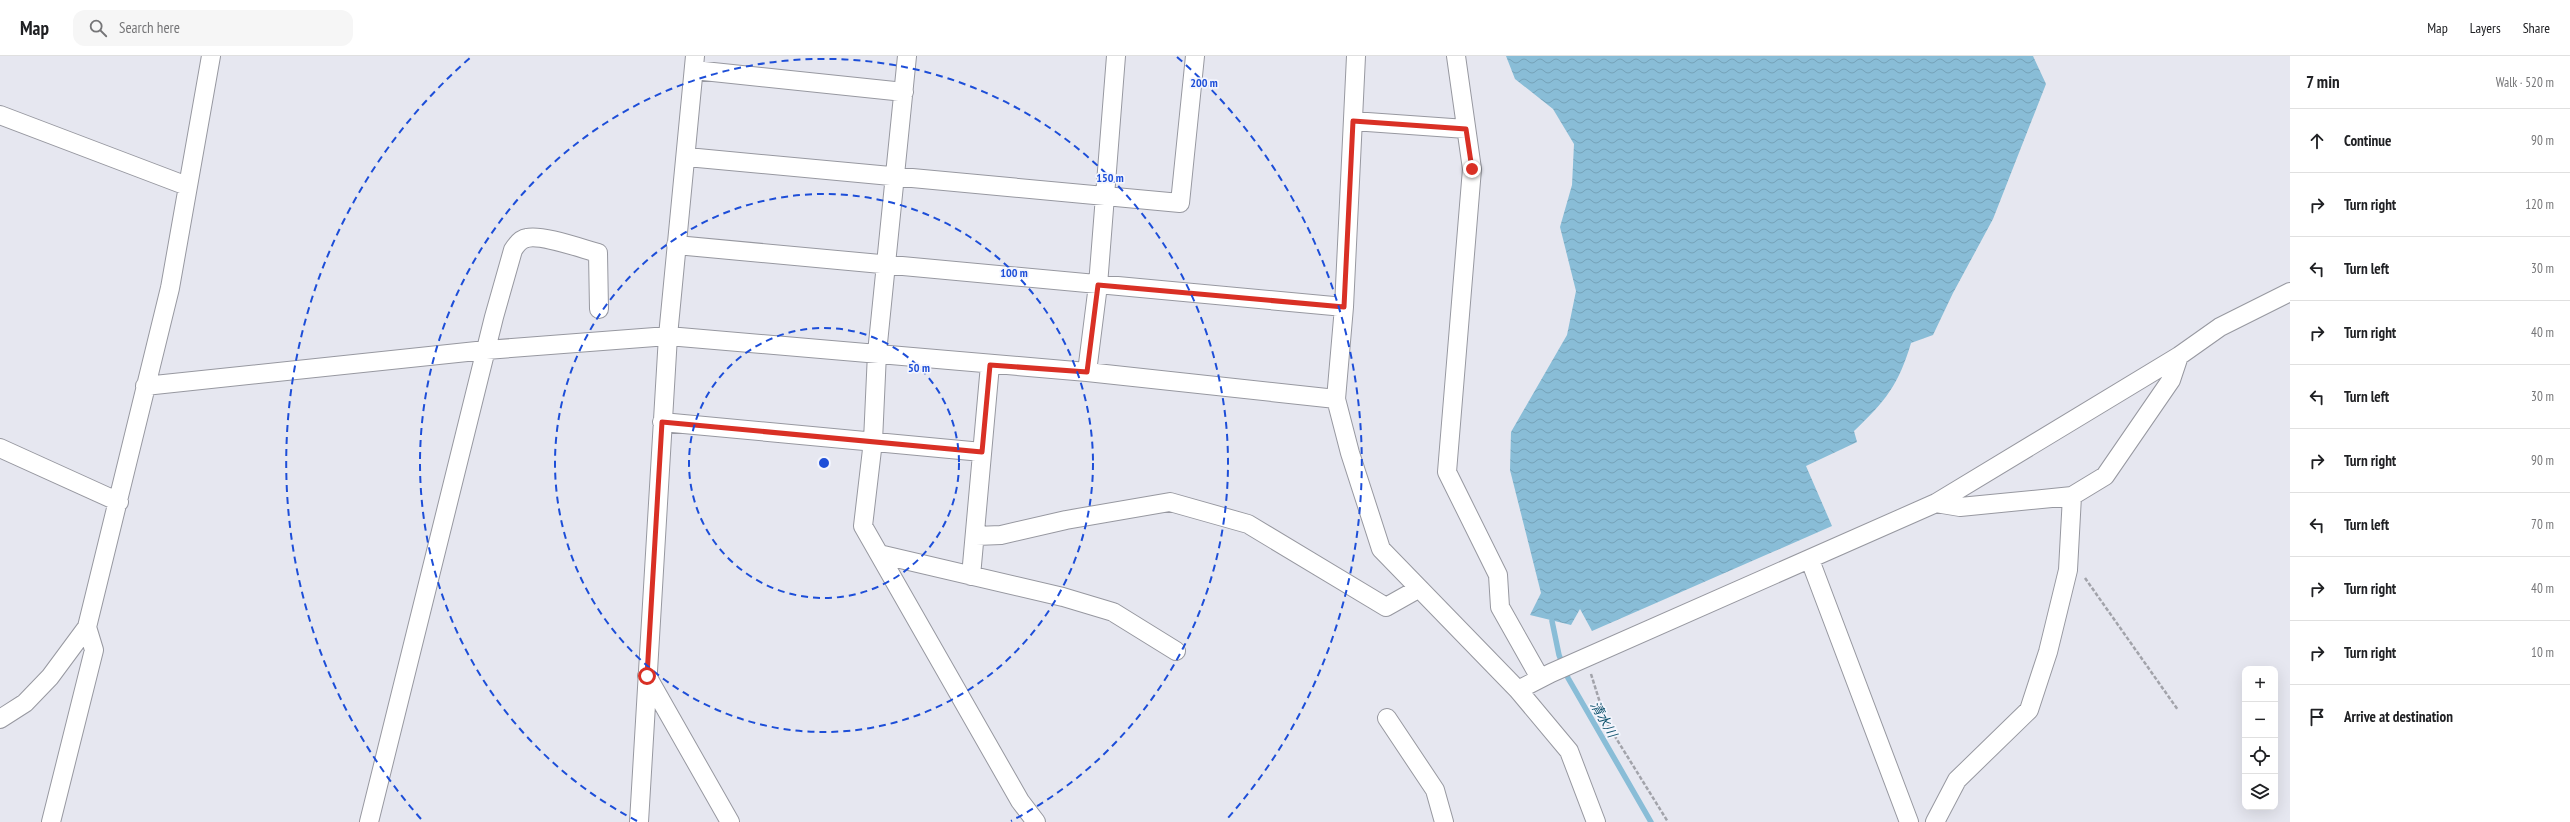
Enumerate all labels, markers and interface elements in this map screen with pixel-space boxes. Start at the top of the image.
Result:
search box [73,10,353,46]
text: Map [20,16,49,40]
icon: search [87,17,109,39]
text: Search here [119,18,180,37]
text: Map [2427,19,2448,37]
text: Layers [2470,19,2501,37]
text: Share [2523,19,2550,37]
text: 7 min [2306,71,2340,93]
text: Walk · 520 m [2496,74,2554,91]
text: 200 m [1190,75,1218,90]
icon: ahead [2306,130,2328,152]
text: Continue [2344,131,2391,150]
text: 90 m [2531,132,2554,149]
route end [1463,160,1481,178]
text: 150 m [1096,170,1124,185]
icon: right [2306,194,2328,216]
text: Turn right [2344,195,2396,214]
text: 120 m [2525,196,2554,213]
icon: left [2306,258,2328,280]
text: Turn left [2344,259,2389,278]
text: 30 m [2531,260,2554,277]
text: 100 m [1000,265,1028,280]
icon: right [2306,322,2328,344]
text: Turn right [2344,323,2396,342]
text: 40 m [2531,324,2554,341]
text: 50 m [908,360,930,375]
icon: left [2306,386,2328,408]
text: Turn left [2344,387,2389,406]
text: 30 m [2531,388,2554,405]
icon: right [2306,450,2328,472]
text: Turn right [2344,451,2396,470]
text: 90 m [2531,452,2554,469]
centre of rings [817,456,831,470]
icon: left [2306,514,2328,536]
text: Turn left [2344,515,2389,534]
text: 70 m [2531,516,2554,533]
icon: right [2306,578,2328,600]
text: Turn right [2344,579,2396,598]
text: 40 m [2531,580,2554,597]
icon: right [2306,642,2328,664]
text: Turn right [2344,643,2396,662]
text: 10 m [2531,644,2554,661]
map controls [2242,666,2278,810]
button: + [2242,666,2278,702]
route start [638,667,656,685]
water label: 清水川 [1586,698,1622,742]
button: − [2242,702,2278,738]
icon: arrive [2306,706,2328,728]
text: Arrive at destination [2344,707,2453,726]
button: locate [2242,738,2278,774]
button: layers [2242,774,2278,810]

